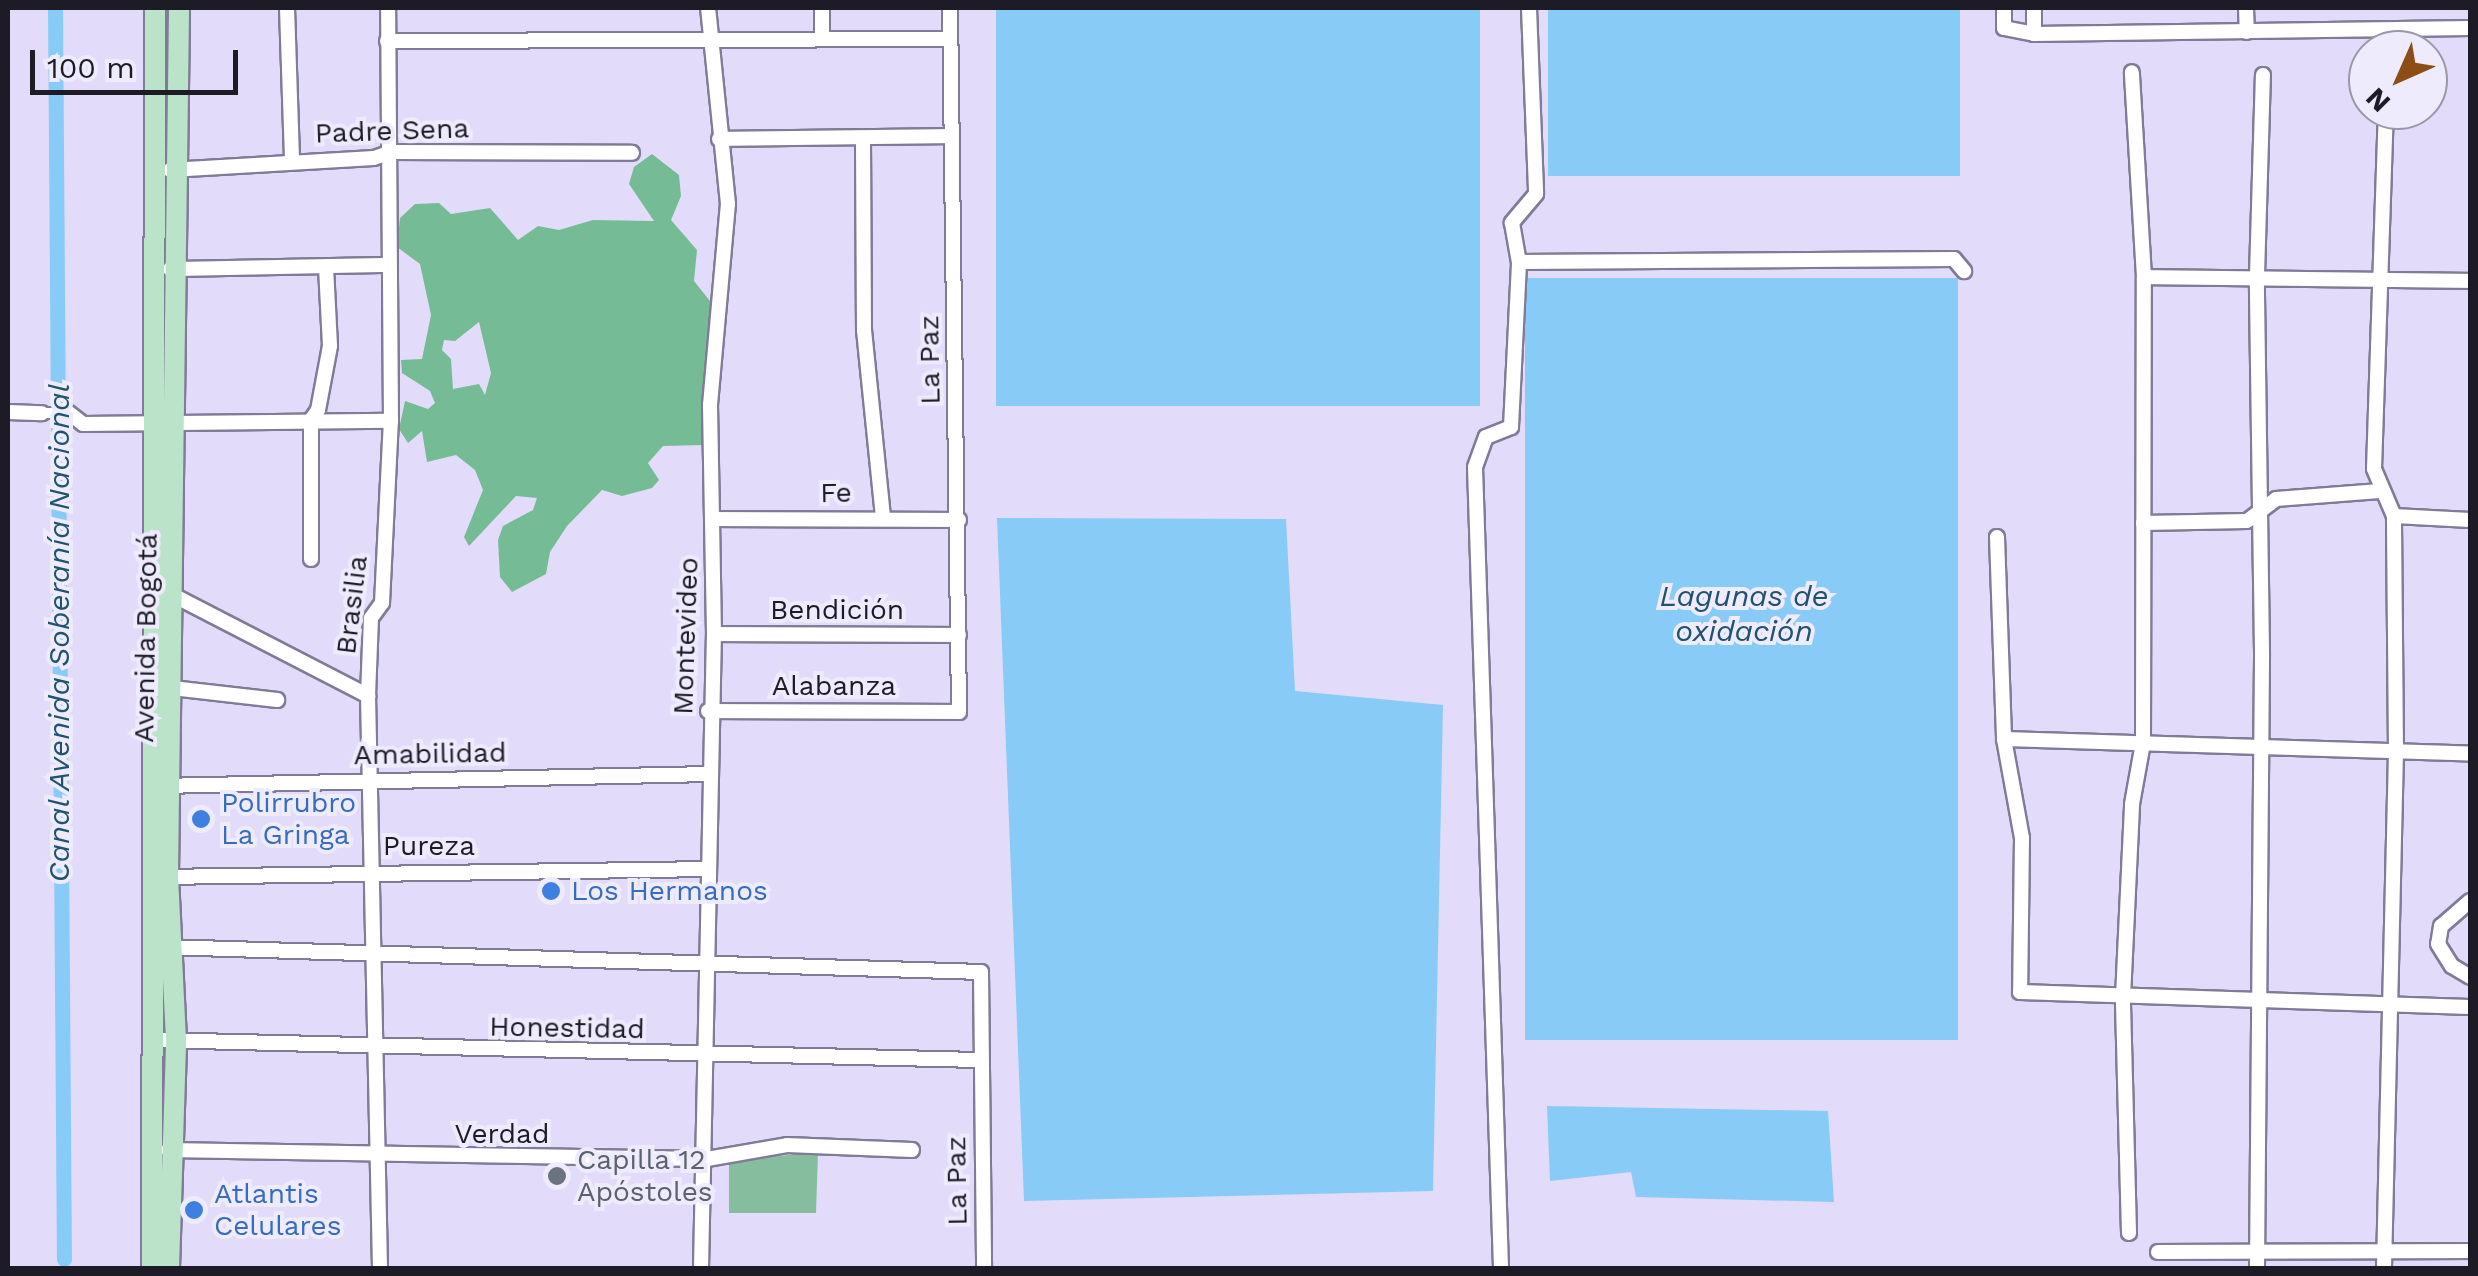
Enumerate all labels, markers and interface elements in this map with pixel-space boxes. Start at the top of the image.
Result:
scale bar [35,30,242,92]
north arrow [2348,30,2448,130]
text: 100 m [47,50,135,85]
text: N [2359,81,2397,119]
street label: Padre Sena [314,112,470,150]
street label: La Paz [912,315,948,405]
water label: Canal Avenida Soberanía Nacional [41,382,77,884]
street label: Fe [820,476,852,510]
street label: Avenida Bogotá [127,533,165,743]
street label: Brasilia [329,554,375,656]
street label: Montevideo [666,557,706,715]
water label: Lagunas de oxidación [1659,578,1829,648]
street label: Bendición [770,593,904,627]
street label: Alabanza [772,669,896,703]
street label: Amabilidad [353,736,507,772]
place label: Polirrubro La Gringa [221,786,356,852]
marker: Polirrubro La Gringa [190,808,212,830]
street label: Pureza [383,829,475,863]
place label: Los Hermanos [571,874,768,908]
marker: Los Hermanos [540,880,562,902]
street label: Honestidad [489,1010,645,1046]
street label: Verdad [455,1117,549,1151]
street label: La Paz [939,1136,975,1226]
place label: Capilla 12 Apóstoles [577,1143,713,1209]
marker: Capilla 12 Apóstoles [546,1165,568,1187]
place label: Atlantis Celulares [214,1177,342,1243]
marker: Atlantis Celulares [183,1199,205,1221]

